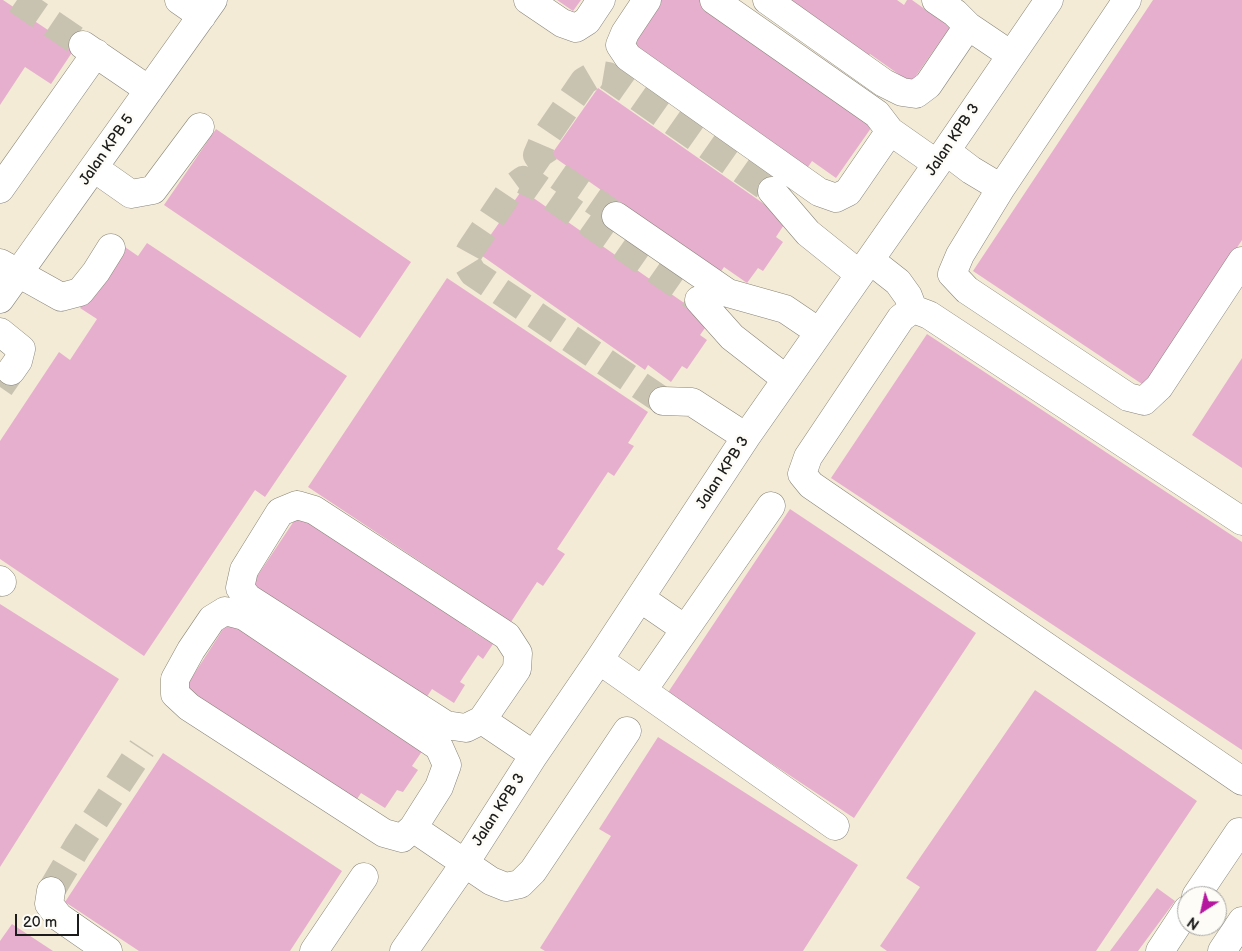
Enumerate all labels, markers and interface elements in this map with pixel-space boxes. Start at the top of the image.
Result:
street label: Jalan KPB 3 [922,101,984,179]
street label: Jalan KPB 5 [76,111,138,189]
street label: Jalan KPB 3 [693,433,753,513]
street label: Jalan KPB 3 [469,770,529,850]
north arrow [1177,886,1227,936]
scale bar [18,904,81,936]
text: 20 m [23,913,57,932]
text: N [1185,913,1203,933]

